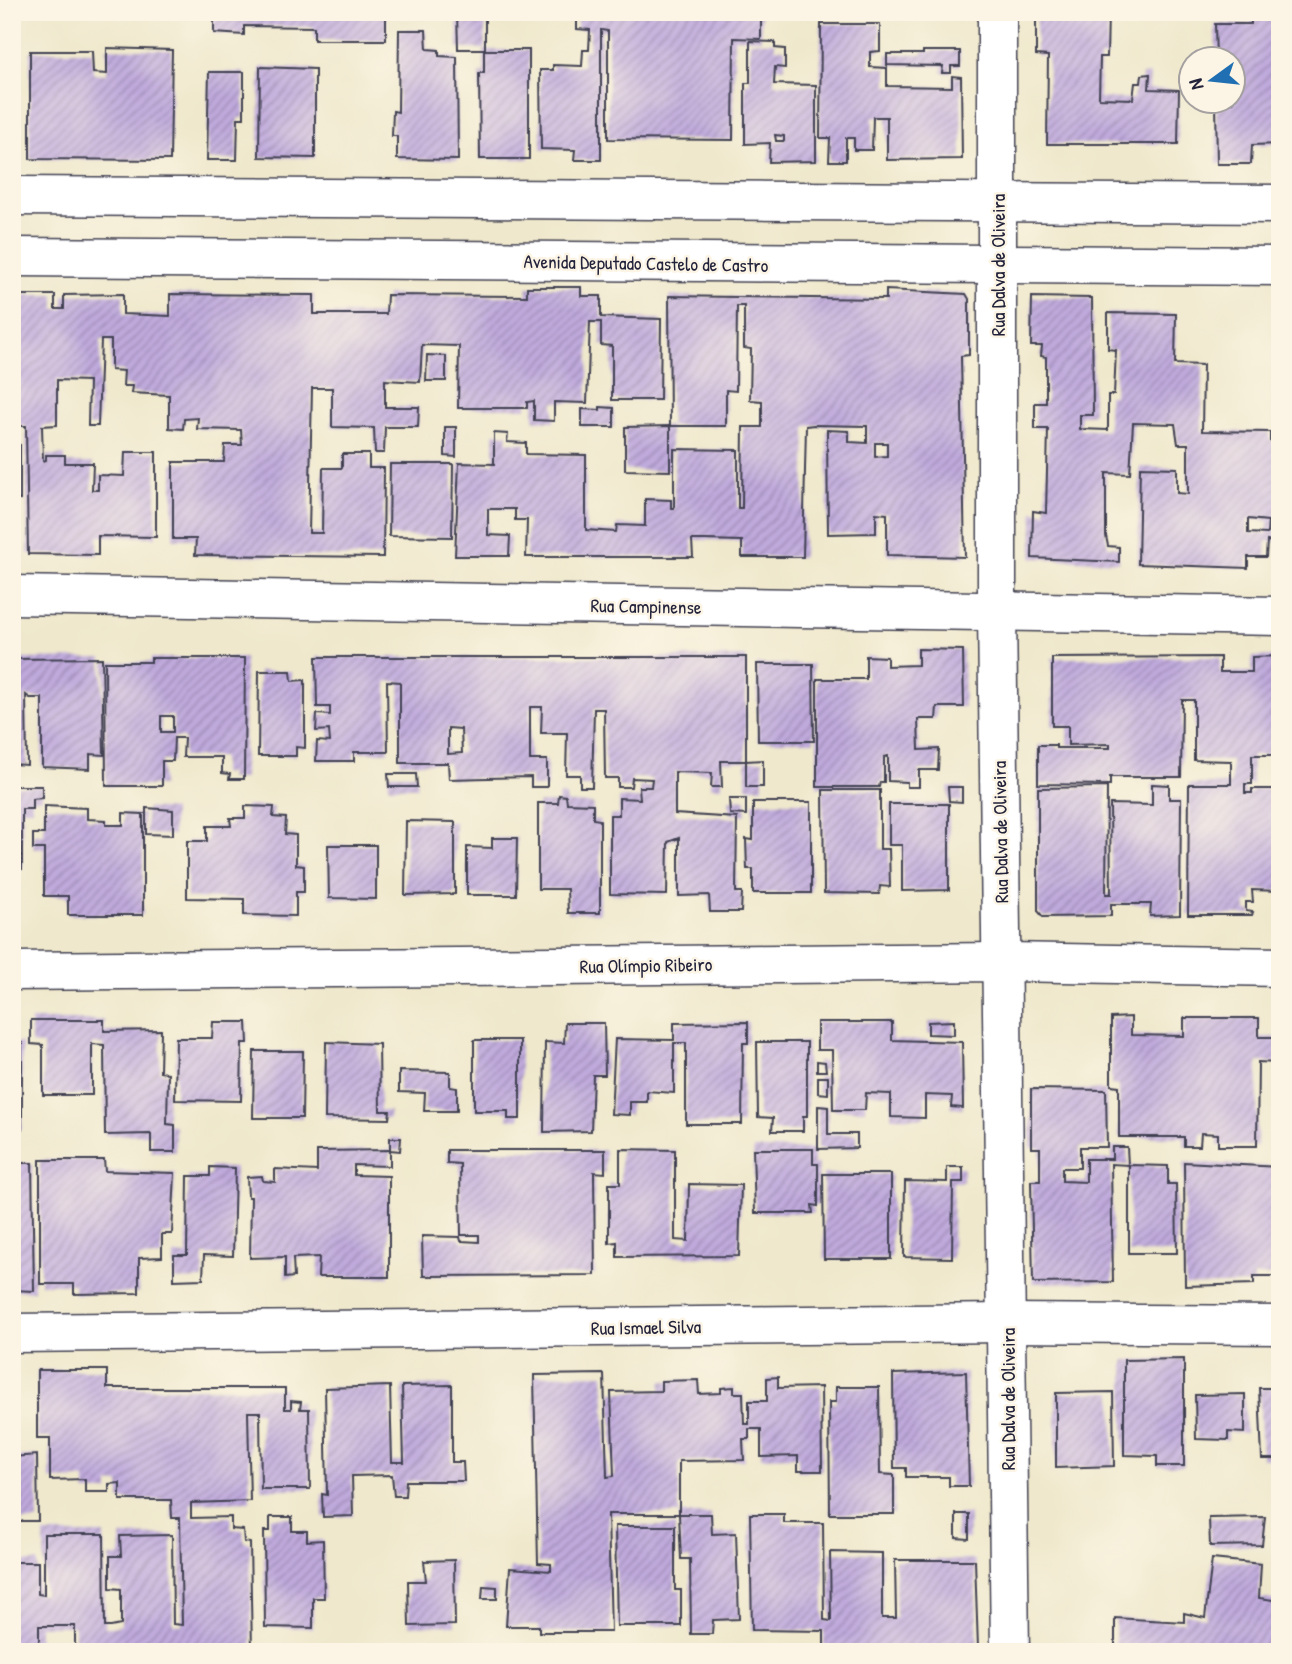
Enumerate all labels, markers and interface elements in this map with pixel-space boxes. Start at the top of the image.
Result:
north arrow [1176,46,1246,116]
text: N [1182,76,1209,93]
street label: Rua Dalva de Oliveira [985,193,1011,336]
street label: Avenida Deputado Castelo de Castro [523,248,769,278]
street label: Rua Campinense [590,592,702,620]
street label: Rua Dalva de Oliveira [986,760,1014,903]
street label: Rua Olímpio Ribeiro [579,951,713,979]
street label: Rua Ismael Silva [591,1313,702,1341]
street label: Rua Dalva de Oliveira [995,1327,1021,1470]

